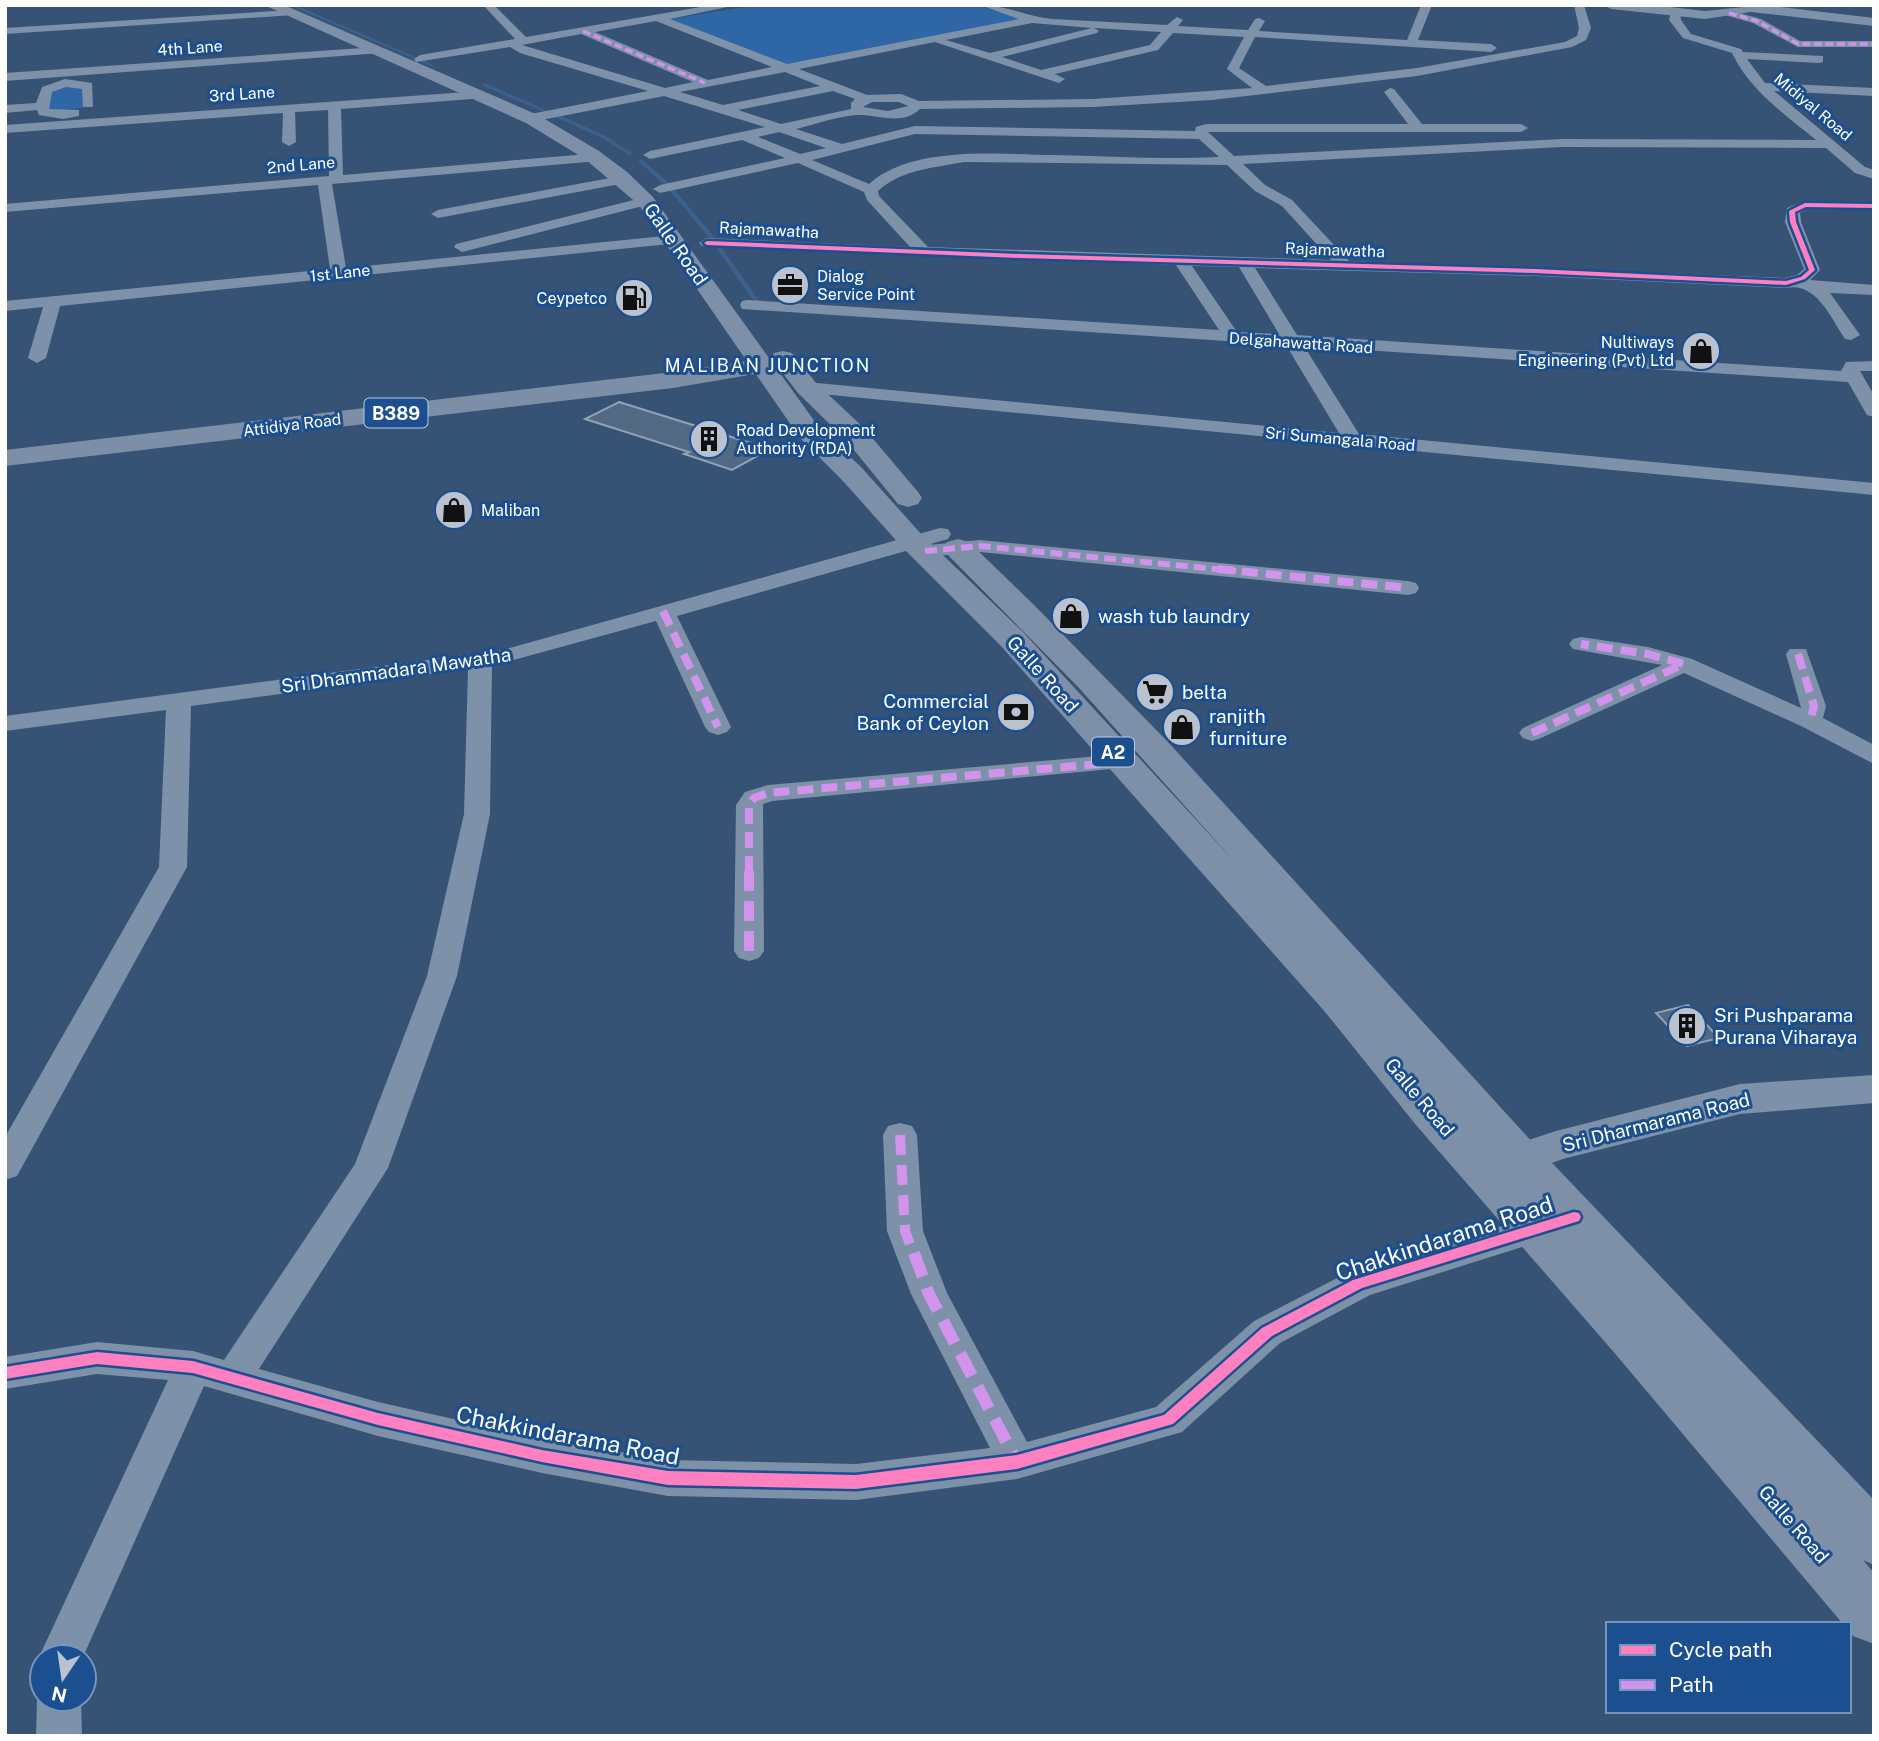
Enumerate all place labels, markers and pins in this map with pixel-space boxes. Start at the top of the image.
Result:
office icon: Dialog Service Point [769,264,811,306]
place label: Dialog Service Point [817,267,915,304]
fuel station icon: Ceypetco [613,277,655,319]
place label: Ceypetco [537,289,607,308]
shop icon: Nultiways Engineering (Pvt) Ltd [1680,330,1722,372]
place label: Nultiways Engineering (Pvt) Ltd [1518,333,1674,370]
building icon: Road Development Authority (RDA) [688,418,730,460]
place label: Road Development Authority (RDA) [736,421,876,458]
shop icon: Maliban [433,489,475,531]
place label: Maliban [481,501,540,520]
shop icon: wash tub laundry [1050,595,1092,637]
place label: wash tub laundry [1098,605,1250,627]
supermarket icon: belta [1134,671,1176,713]
place label: belta [1182,681,1227,703]
place label: Commercial Bank of Ceylon [856,690,989,734]
bank icon: Commercial Bank of Ceylon [995,691,1037,733]
place label: ranjith furniture [1209,705,1287,749]
shop icon: ranjith furniture [1161,706,1203,748]
place label: Sri Pushparama Purana Viharaya [1714,1004,1857,1048]
building icon: Sri Pushparama Purana Viharaya [1666,1005,1708,1047]

